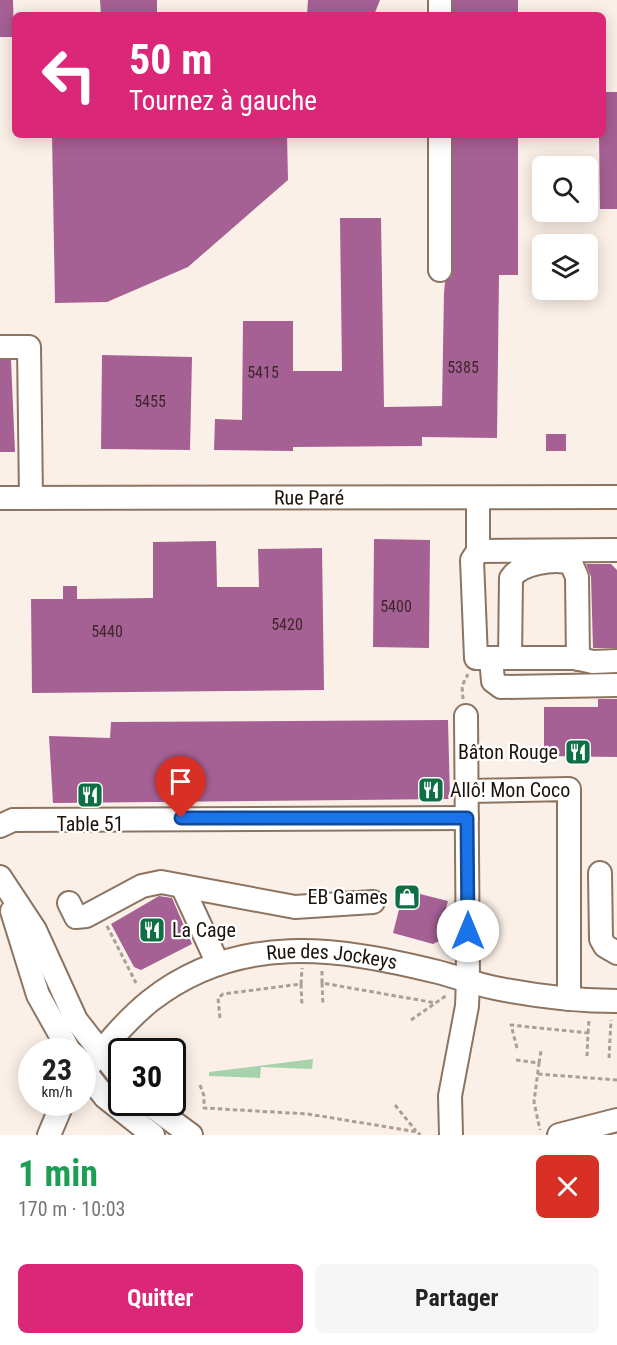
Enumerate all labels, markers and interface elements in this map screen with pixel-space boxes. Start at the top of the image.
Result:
text: 50 m [129,35,212,84]
icon: left [30,36,108,114]
text: Tournez à gauche [129,85,317,117]
map controls [532,156,598,300]
button: search [532,156,598,222]
button: layers [532,234,598,300]
house number: 5385 [447,358,479,377]
house number: 5415 [247,363,279,382]
house number: 5455 [134,392,166,411]
street label: Rue Paré [274,485,344,510]
house number: 5400 [380,597,412,616]
house number: 5420 [271,615,303,634]
house number: 5440 [91,622,123,641]
restaurant icon: Bâton Rouge [563,737,593,767]
place label: Bâton Rouge [458,740,558,764]
pin [155,756,206,818]
icon: arrive [164,765,197,798]
restaurant icon: Allô! Mon Coco [416,775,446,805]
place label: Allô! Mon Coco [450,778,570,802]
restaurant icon: Table 51 [75,780,105,810]
place label: Table 51 [56,812,124,836]
shop icon: EB Games [392,882,422,912]
place label: EB Games [308,885,388,909]
position arrow [436,899,500,963]
restaurant icon: La Cage [137,915,167,945]
place label: La Cage [172,918,236,942]
street label: Rue des Jockeys [265,939,399,974]
speed limit sign: 30 [108,1038,186,1116]
text: 23 [42,1052,72,1087]
text: km/h [42,1083,72,1101]
text: 1 min [18,1153,98,1195]
button: close [536,1155,599,1218]
text: 170 m · 10:03 [18,1197,125,1221]
button: Quitter [18,1264,303,1333]
button: Partager [315,1264,599,1333]

